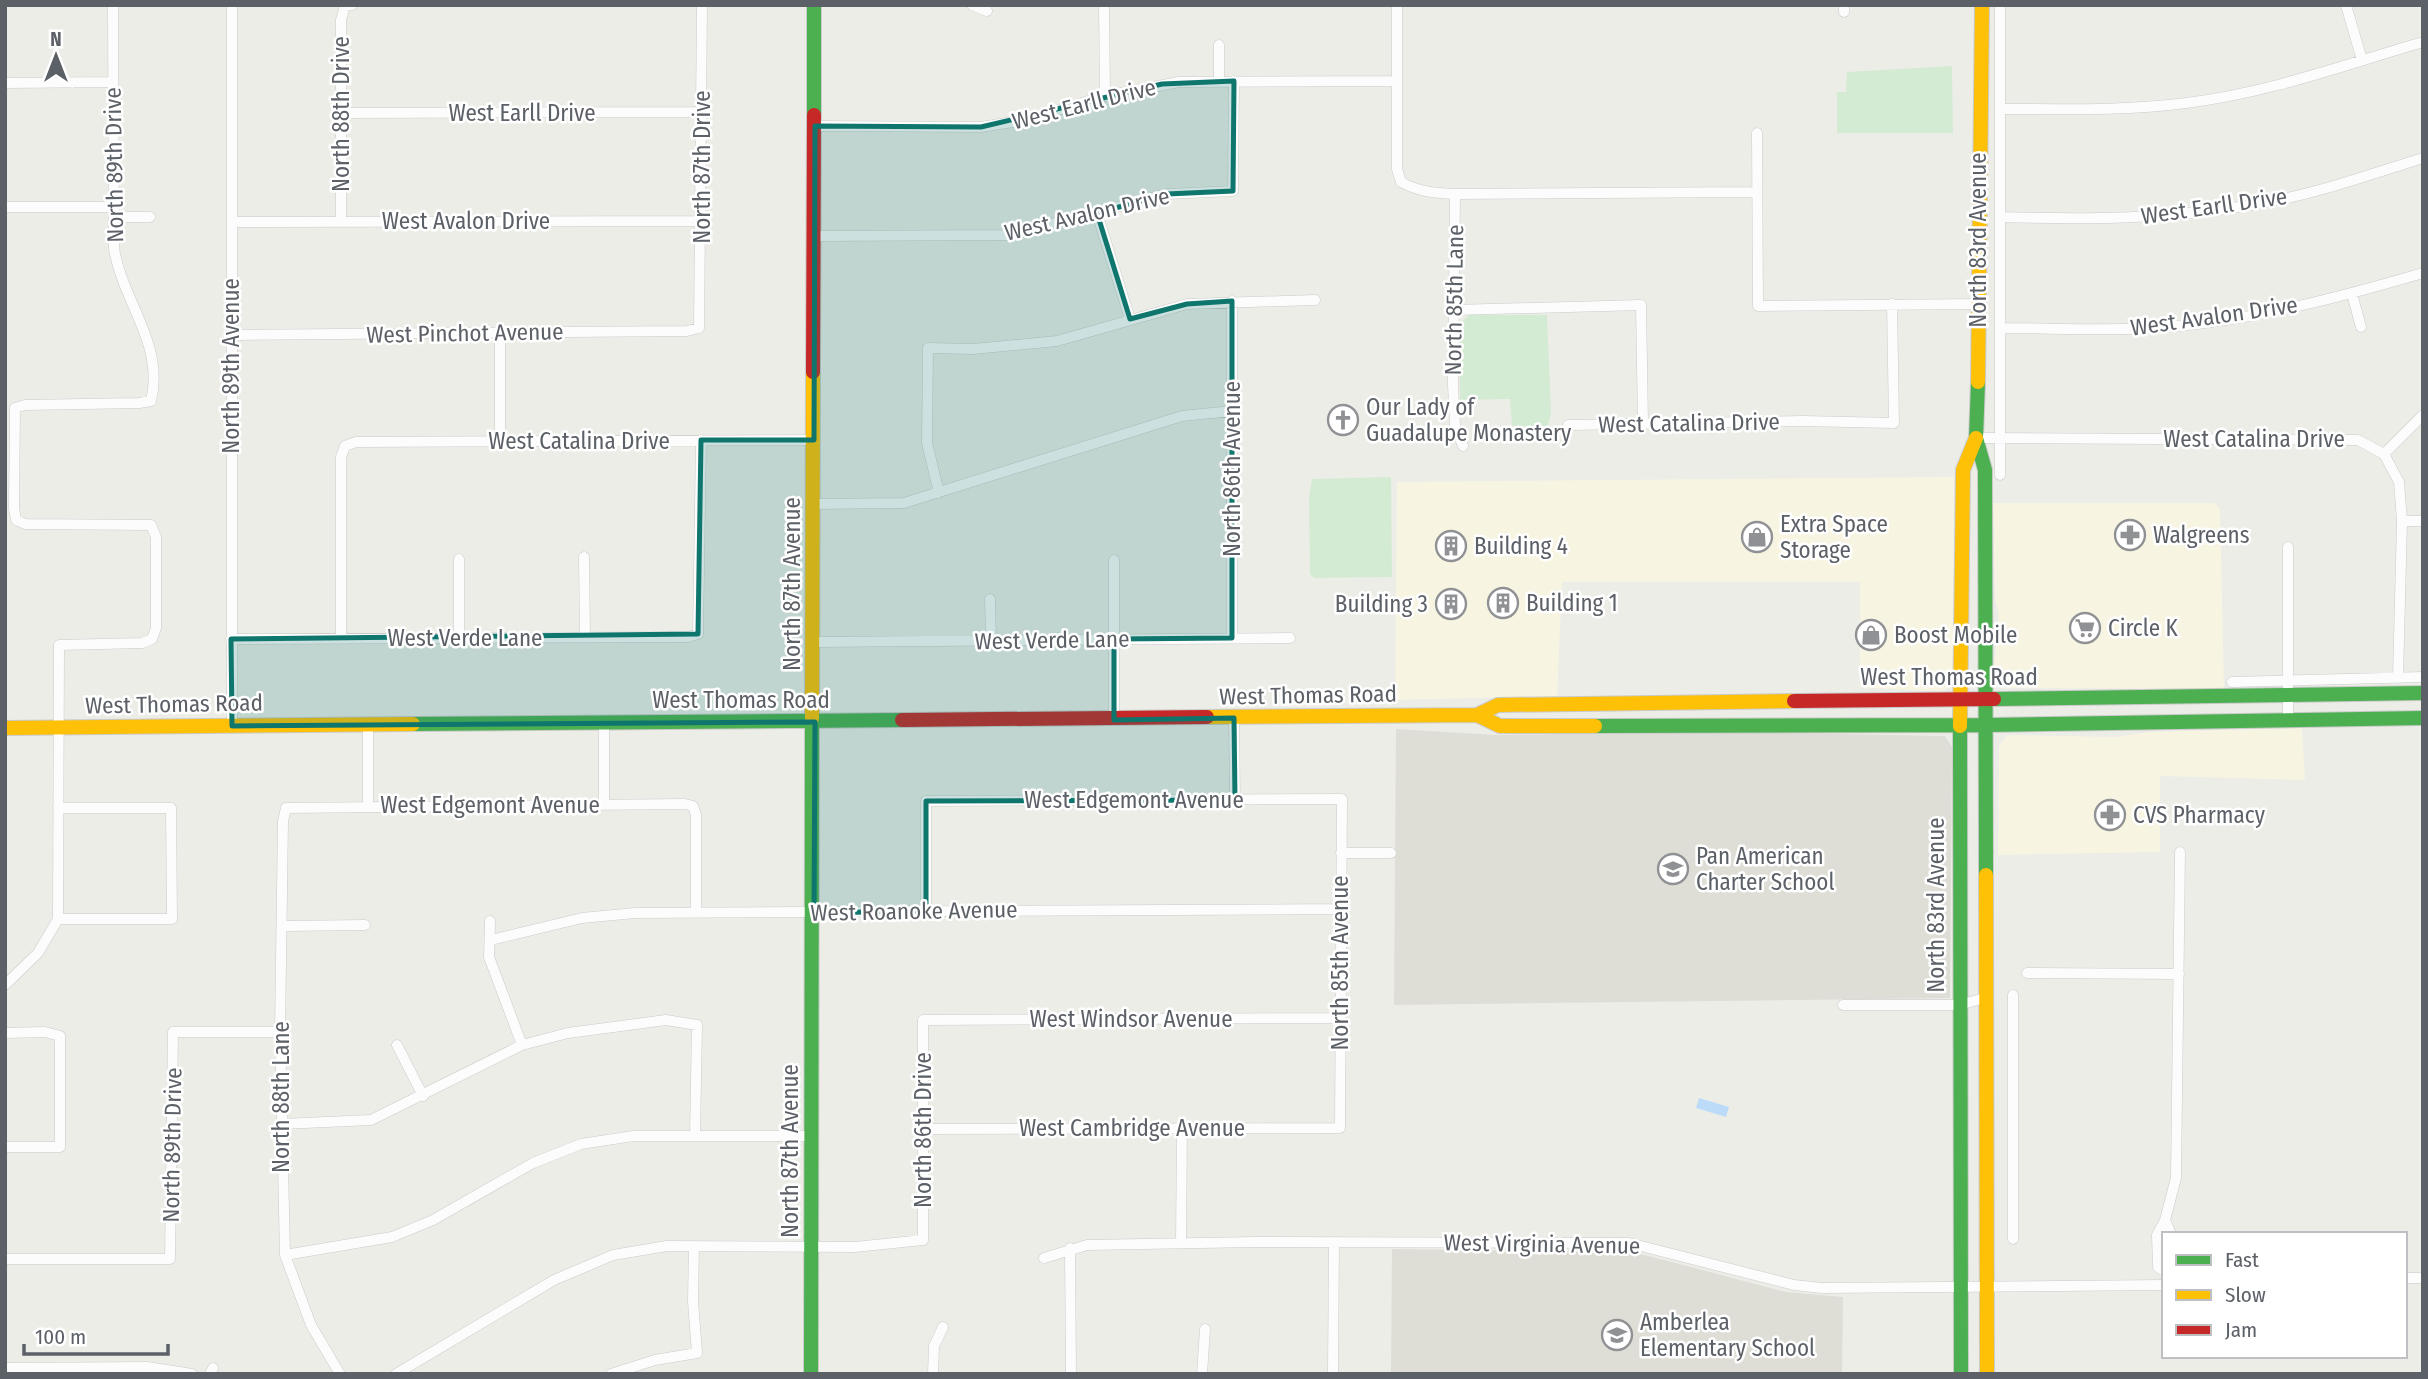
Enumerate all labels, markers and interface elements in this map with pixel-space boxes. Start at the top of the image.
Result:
north arrow [21,21,91,91]
text: N [50,28,62,51]
street label: North 88th Drive [327,36,355,192]
street label: West Earll Drive [1009,73,1159,135]
street label: North 89th Drive [99,87,129,243]
street label: North 87th Drive [688,90,716,244]
street label: West Earll Drive [448,99,596,127]
street label: North 83rd Avenue [1964,152,1992,328]
street label: West Avalon Drive [1002,181,1172,247]
street label: West Earll Drive [2139,182,2289,230]
street label: West Avalon Drive [382,207,550,235]
street label: North 85th Lane [1439,224,1469,376]
street label: North 89th Avenue [217,278,245,454]
street label: West Avalon Drive [2129,290,2299,342]
street label: West Pinchot Avenue [366,317,564,349]
street label: North 86th Avenue [1218,381,1246,557]
place label: Our Lady of Guadalupe Monastery [1366,393,1572,447]
church icon: Our Lady of Guadalupe Monastery [1326,403,1360,437]
street label: West Catalina Drive [1598,407,1780,439]
street label: West Catalina Drive [2163,425,2345,453]
street label: West Catalina Drive [488,427,670,455]
street label: North 87th Avenue [778,497,806,671]
place label: Extra Space Storage [1780,510,1888,564]
pharmacy icon: Walgreens [2113,518,2147,552]
shop icon: Extra Space Storage [1740,520,1774,554]
place label: Walgreens [2153,521,2250,549]
building icon: Building 4 [1434,529,1468,563]
place label: Building 4 [1474,532,1568,560]
building icon: Building 1 [1486,586,1520,620]
building icon: Building 3 [1434,587,1468,621]
place label: Building 1 [1526,589,1618,617]
place label: Building 3 [1335,590,1428,618]
supermarket icon: Circle K [2068,611,2102,645]
place label: Circle K [2108,614,2178,642]
shop icon: Boost Mobile [1854,618,1888,652]
place label: Boost Mobile [1894,621,2017,649]
street label: West Verde Lane [388,624,542,652]
street label: West Verde Lane [974,625,1130,655]
street label: West Thomas Road [1860,663,2038,691]
street label: West Thomas Road [1219,679,1397,711]
street label: West Thomas Road [652,686,830,714]
street label: West Thomas Road [85,688,263,720]
street label: West Edgemont Avenue [1024,786,1244,814]
street label: West Edgemont Avenue [380,791,600,819]
pharmacy icon: CVS Pharmacy [2093,798,2127,832]
place label: CVS Pharmacy [2133,801,2266,829]
street label: North 83rd Avenue [1922,817,1950,993]
place label: Pan American Charter School [1696,842,1834,896]
school or university icon: Pan American Charter School [1656,852,1690,886]
street label: North 85th Avenue [1326,875,1354,1051]
street label: West Roanoke Avenue [810,895,1018,927]
street label: West Windsor Avenue [1029,1005,1233,1033]
street label: North 88th Lane [267,1021,295,1173]
street label: North 86th Drive [909,1052,937,1208]
street label: North 87th Avenue [776,1064,804,1238]
street label: North 89th Drive [157,1067,187,1223]
street label: West Cambridge Avenue [1019,1114,1245,1142]
street label: West Virginia Avenue [1443,1228,1641,1260]
legend [2162,1232,2407,1358]
text: Fast [2225,1247,2259,1273]
text: Slow [2225,1282,2266,1308]
place label: Amberlea Elementary School [1640,1308,1815,1362]
scale bar [24,1312,168,1356]
text: Jam [2225,1317,2257,1343]
school or university icon: Amberlea Elementary School [1600,1318,1634,1352]
text: 100 m [35,1324,86,1350]

